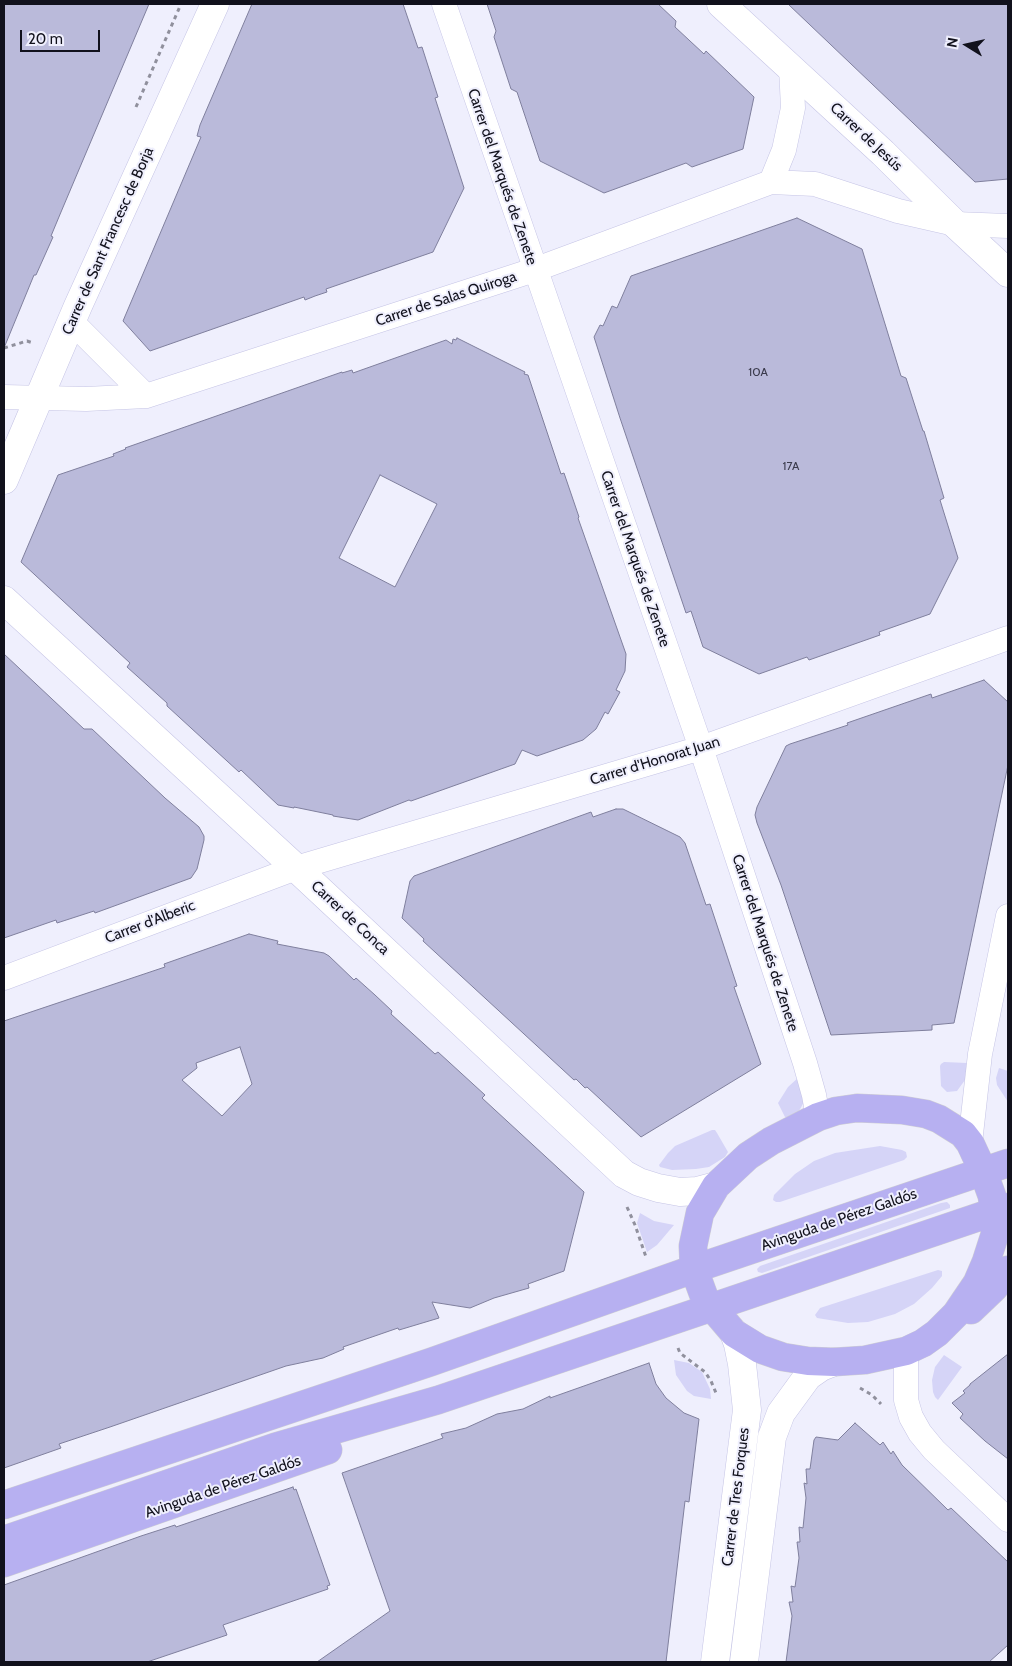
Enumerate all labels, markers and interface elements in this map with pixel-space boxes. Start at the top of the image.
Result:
scale bar [22,20,102,52]
north arrow [942,20,992,70]
text: 20 m [28,30,63,48]
text: N [943,36,962,49]
street label: Carrer del Marqués de Zenete [463,86,541,268]
street label: Carrer de Jesús [826,99,906,175]
street label: Carrer de Sant Francesc de Borja [58,144,158,338]
street label: Carrer de Salas Quiroga [373,268,519,330]
house number: 10A [748,365,768,379]
house number: 17A [783,459,799,473]
street label: Carrer del Marqués de Zenete [596,468,674,650]
street label: Carrer d'Honorat Juan [588,733,722,789]
street label: Carrer del Marqués de Zenete [728,852,802,1034]
street label: Carrer de Conca [307,877,393,959]
street label: Carrer d'Alberic [102,897,198,947]
street label: Avinguda de Pérez Galdós [759,1185,919,1255]
street label: Carrer de Tres Forques [719,1427,753,1567]
street label: Avinguda de Pérez Galdós [143,1452,303,1522]

